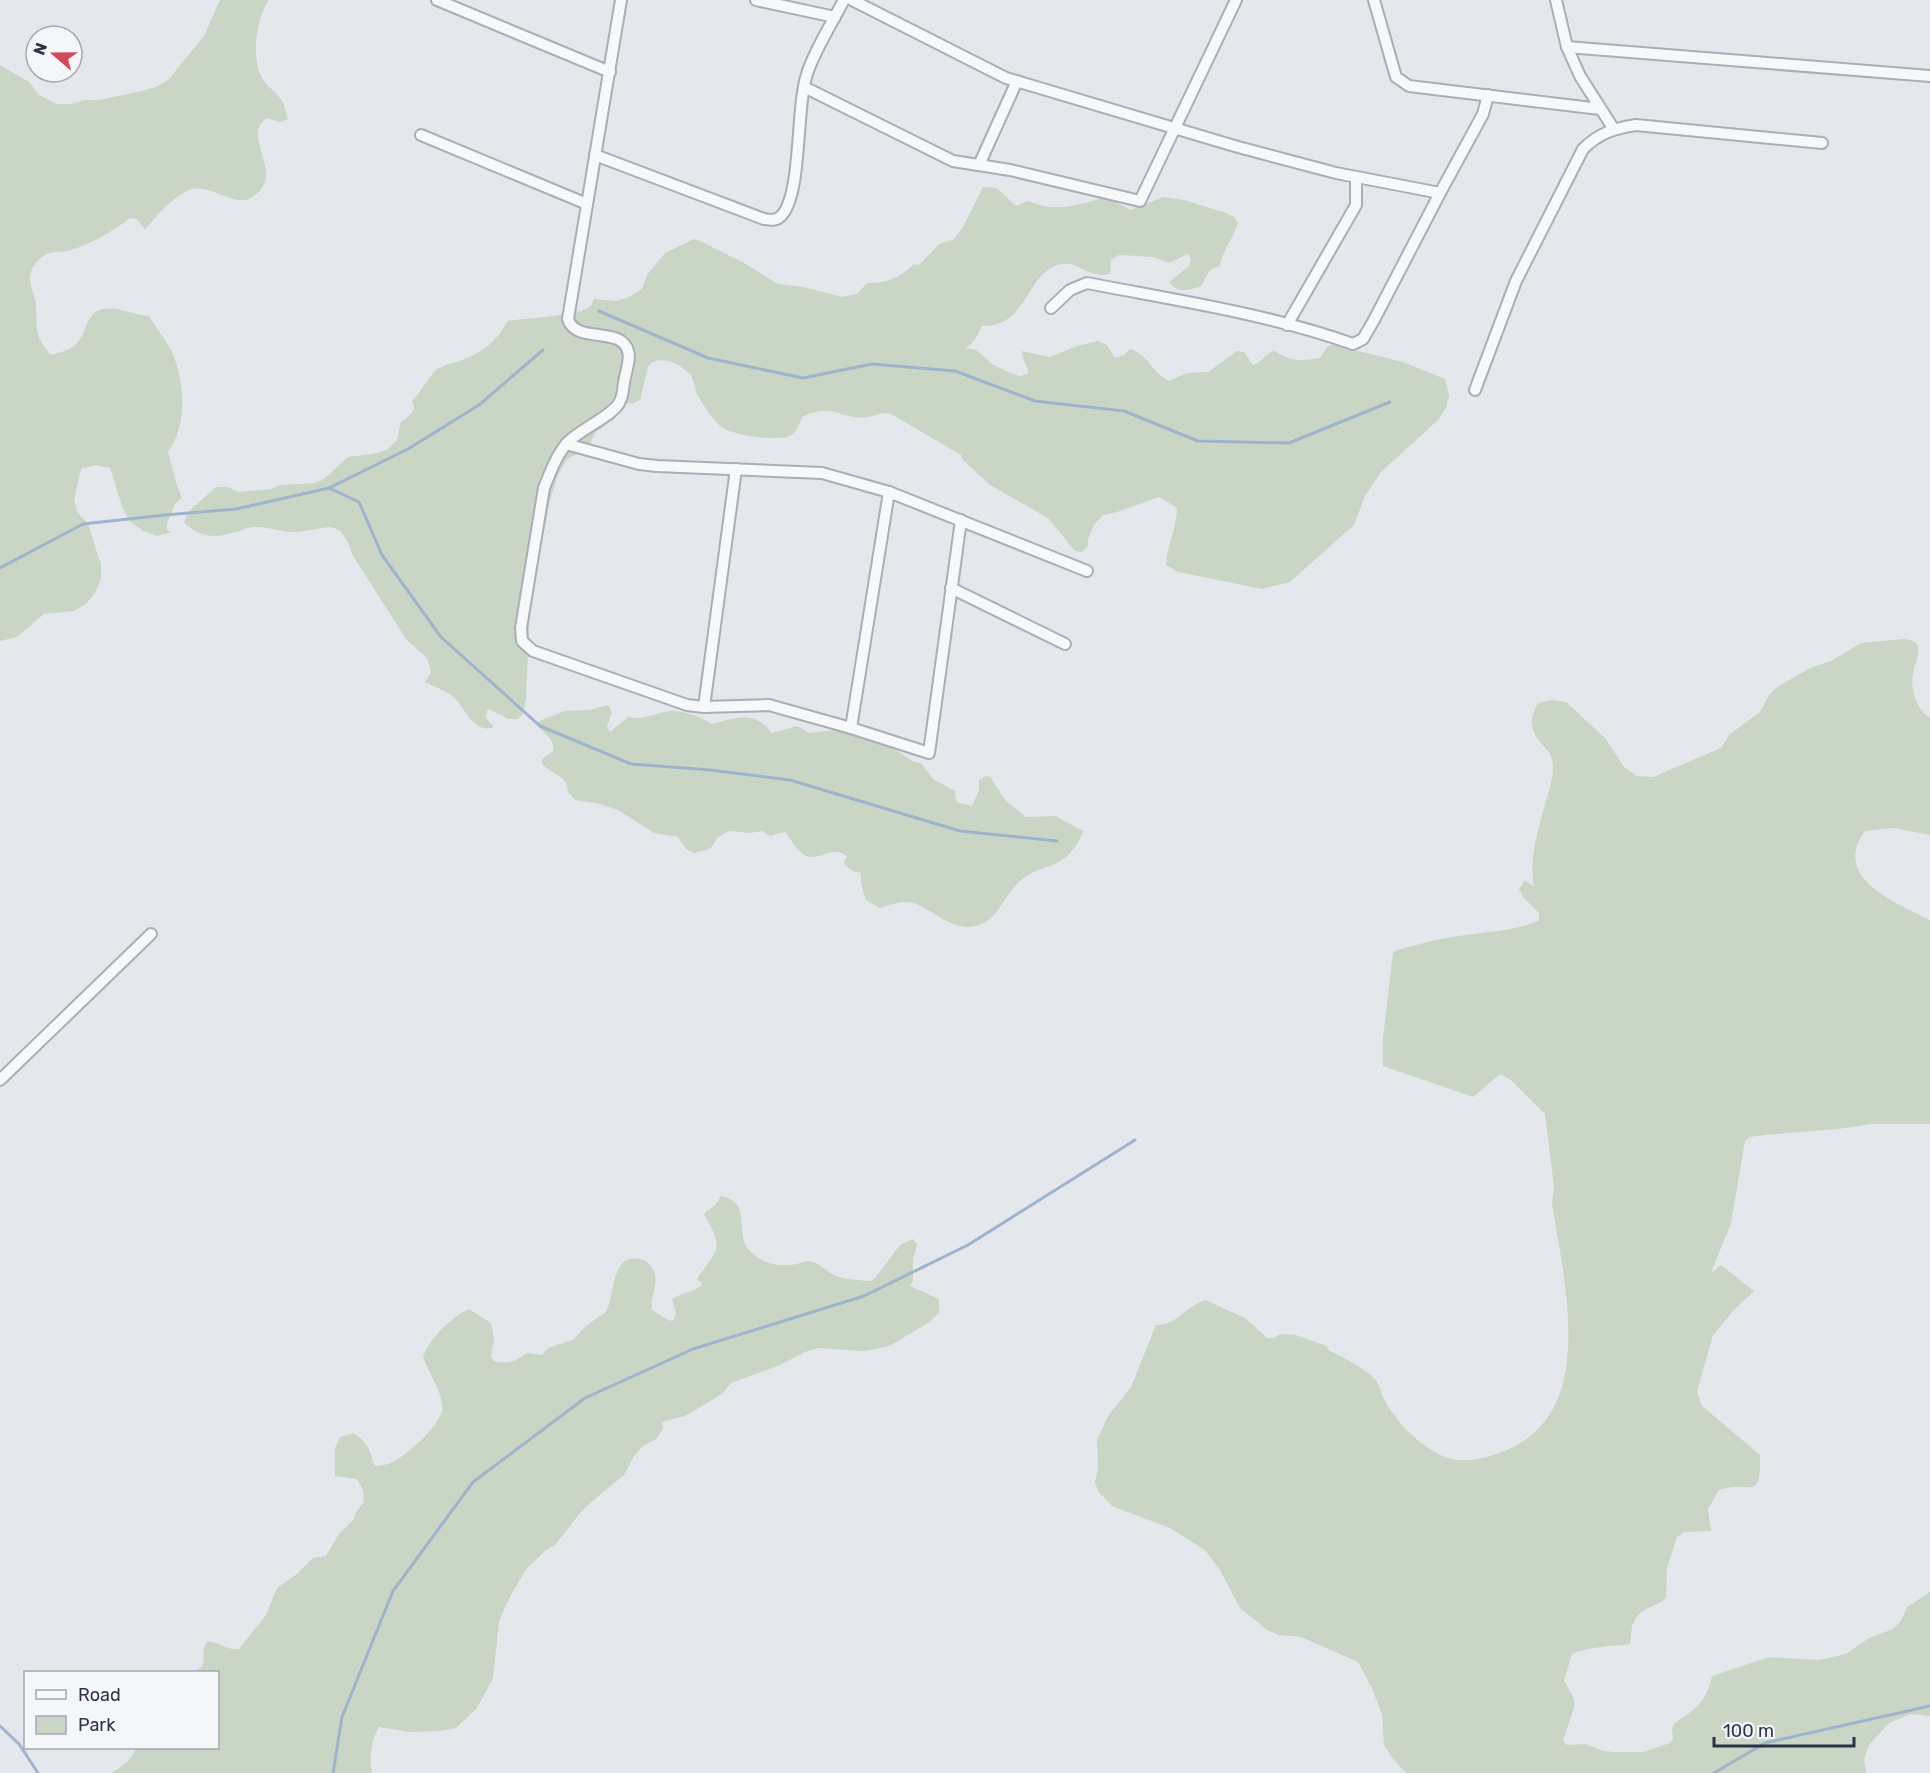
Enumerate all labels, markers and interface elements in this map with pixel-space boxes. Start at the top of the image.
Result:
north arrow [24,24,84,84]
text: N [29,40,51,58]
legend [24,1671,219,1749]
text: Road [78,1684,121,1706]
scale bar [1714,1710,1854,1748]
text: Park [78,1714,116,1736]
text: 100 m [1723,1720,1774,1742]

